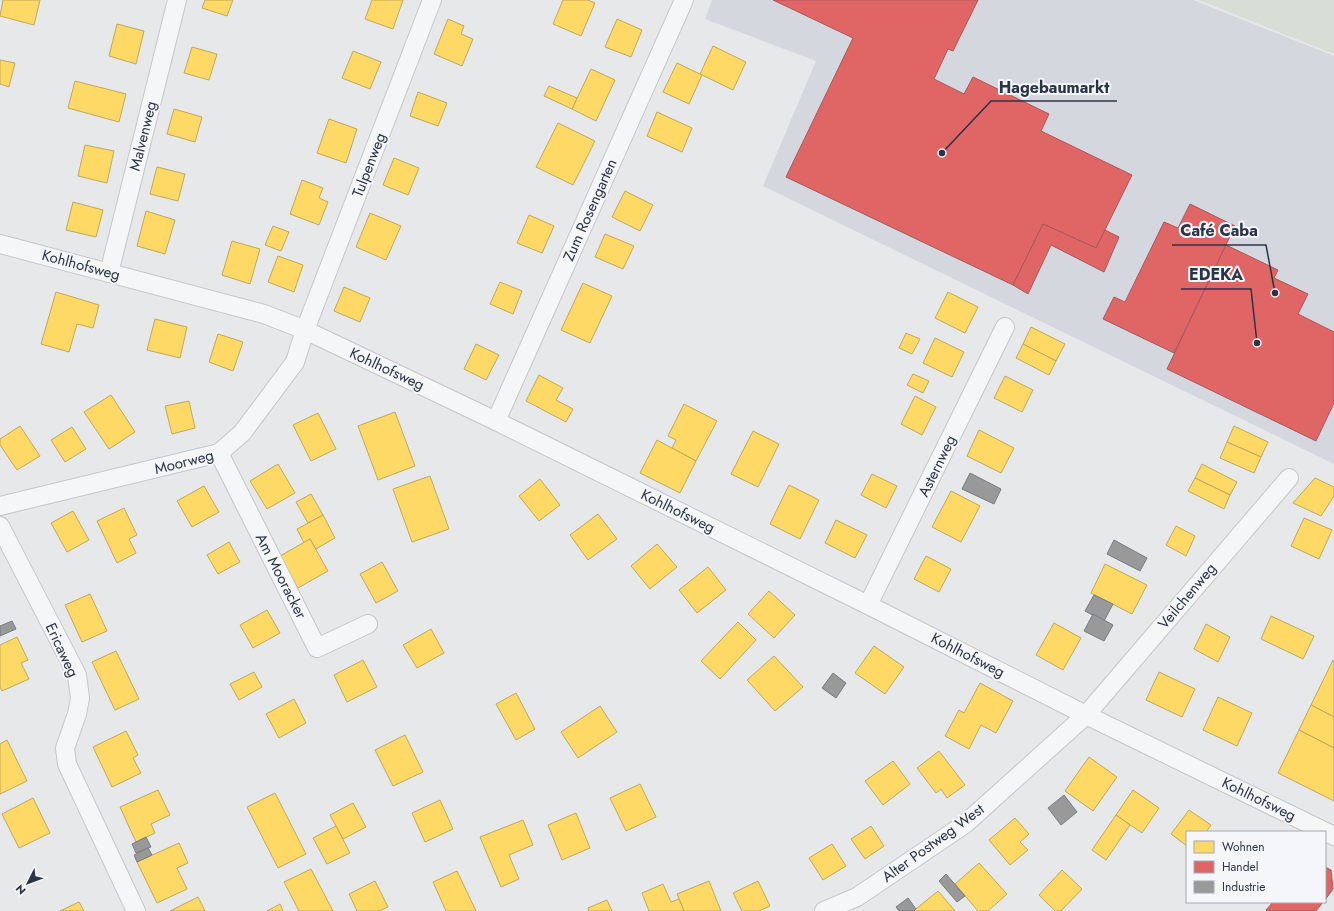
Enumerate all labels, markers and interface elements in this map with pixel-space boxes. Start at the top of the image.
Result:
callout: Hagebaumarkt [991,73,1117,101]
text: Hagebaumarkt [999,76,1110,99]
street label: Malvenweg [124,99,162,173]
street label: Tulpenweg [347,130,391,200]
street label: Zum Rosengarten [558,155,622,265]
callout: Café Caba [1172,217,1266,245]
text: Café Caba [1180,219,1258,242]
street label: Kohlhofsweg [39,244,123,286]
callout: EDEKA [1181,261,1251,289]
text: EDEKA [1189,263,1243,286]
street label: Kohlhofsweg [346,342,428,396]
street label: Asternweg [913,431,961,501]
street label: Moorweg [152,444,216,480]
street label: Kohlhofsweg [637,484,719,538]
street label: Am Mooracker [250,529,312,623]
street label: Veilchenweg [1153,558,1221,634]
street label: Ericaweg [40,619,84,681]
street label: Kohlhofsweg [927,627,1009,683]
street label: Kohlhofsweg [1218,772,1300,826]
street label: Alter Postweg West [877,798,989,888]
legend [1186,831,1326,903]
text: Wohnen [1222,838,1265,856]
text: Handel [1222,858,1258,876]
north arrow [8,863,48,903]
text: Industrie [1222,878,1266,896]
text: N [12,881,29,898]

